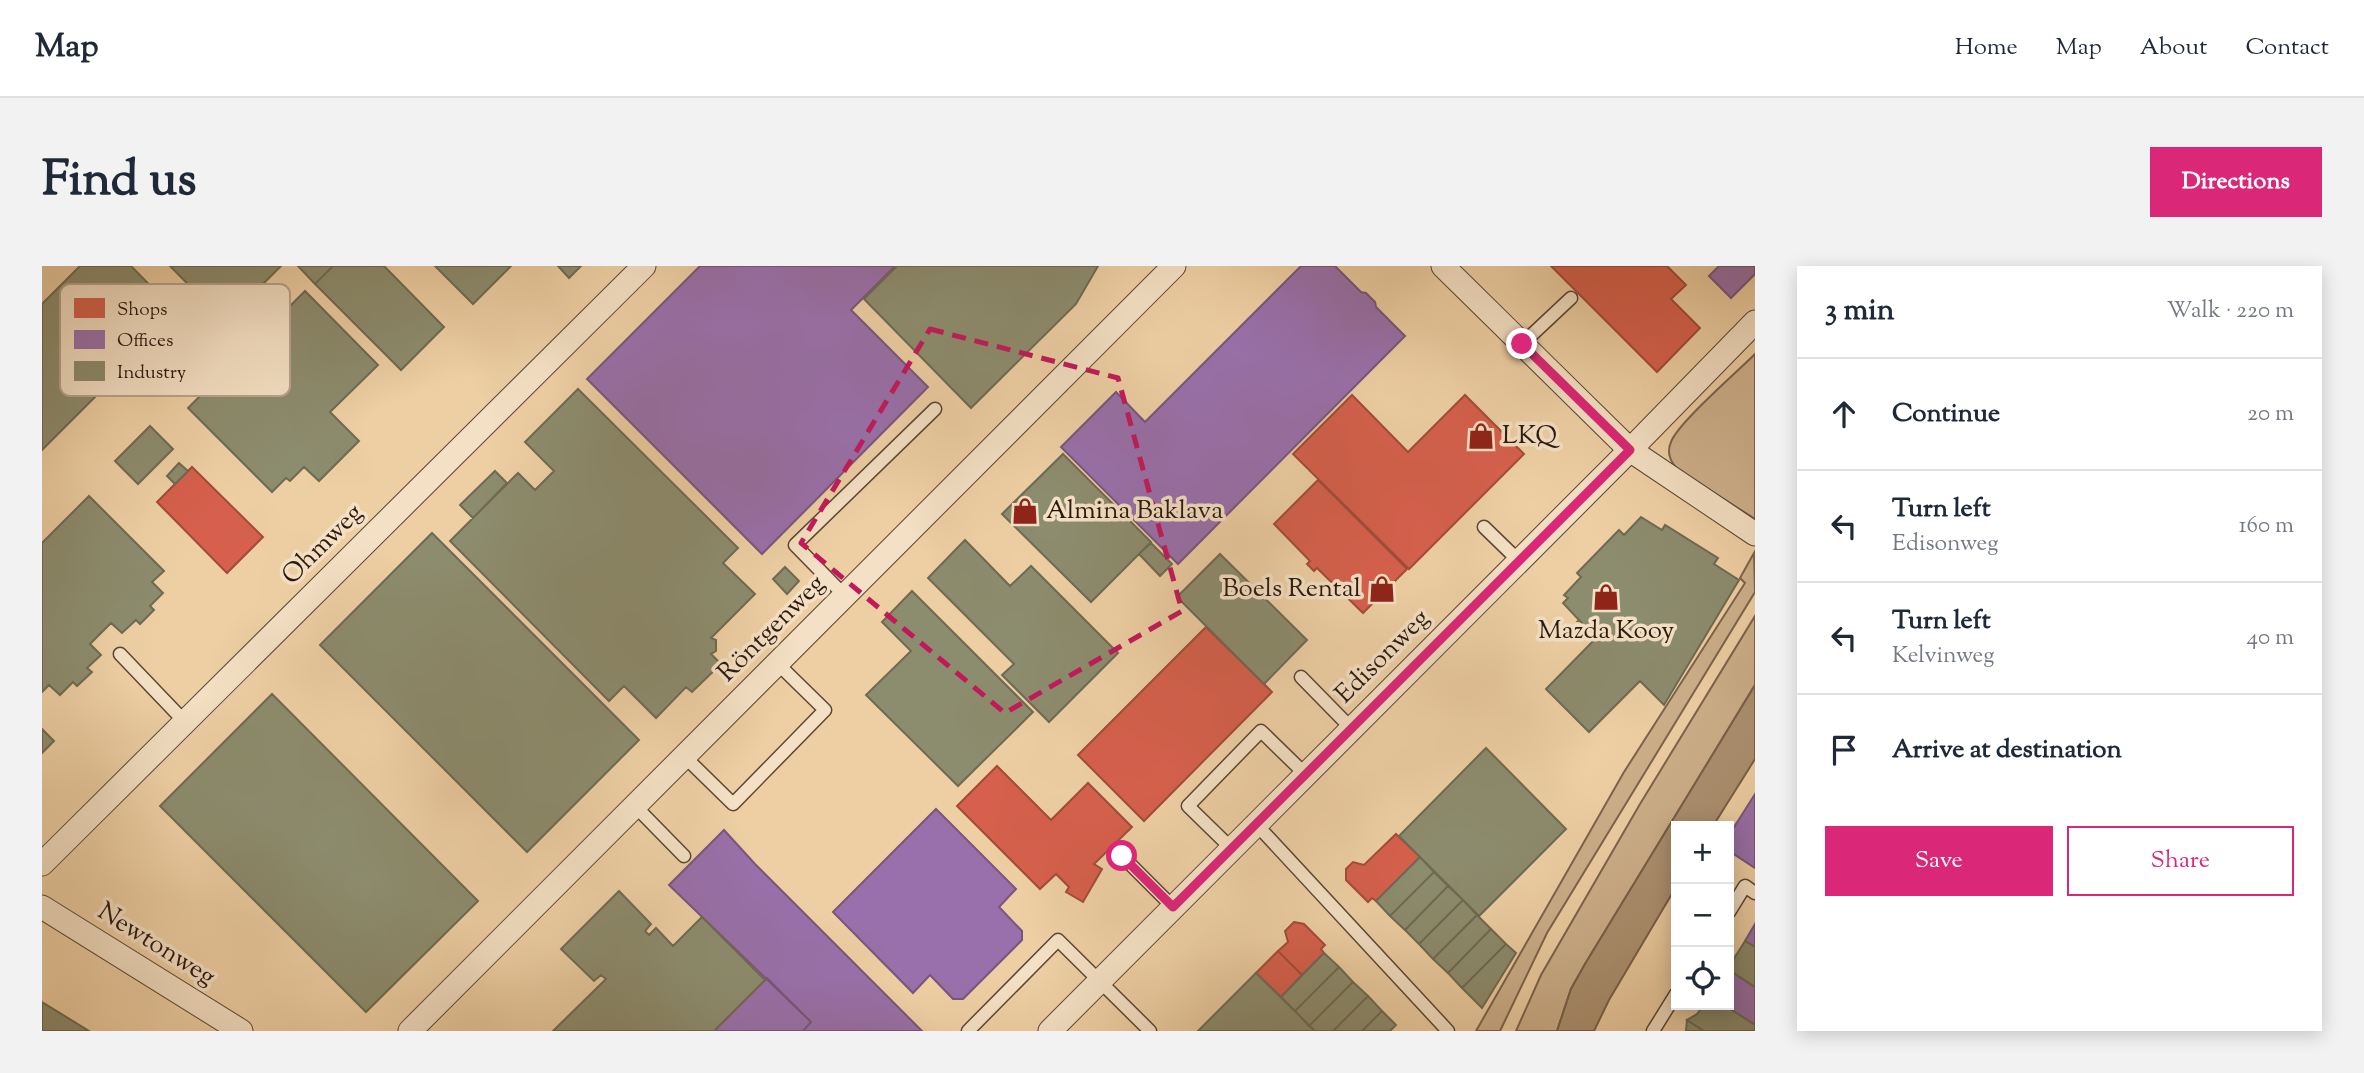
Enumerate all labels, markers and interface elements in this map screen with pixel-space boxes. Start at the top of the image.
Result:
text: Map [35,24,99,72]
text: Home [1955,31,2018,65]
text: Map [2056,31,2102,65]
text: About [2140,31,2207,65]
text: Contact [2245,31,2329,65]
text: Find us [42,147,196,217]
button: Directions [2150,147,2322,217]
legend [60,284,290,396]
text: 3 min [1825,290,1895,333]
text: Walk · 220 m [2167,295,2294,328]
text: Shops [117,297,168,324]
text: Offices [117,328,173,355]
route end [1506,328,1537,359]
text: Industry [117,360,187,387]
icon: ahead [1825,395,1863,433]
text: Continue [1892,396,2000,433]
text: 20 m [2247,398,2294,431]
place label: LKQ [1502,418,1560,455]
shop icon: LKQ [1466,421,1496,451]
text: Turn left [1892,491,1991,528]
place label: Almina Baklava [1046,493,1223,530]
street label: Ohmweg [274,496,372,594]
shop icon: Almina Baklava [1010,496,1040,526]
icon: left [1825,507,1863,545]
text: 160 m [2239,510,2294,543]
text: Edisonweg [1892,528,1998,561]
street label: Röntgenweg [710,567,834,691]
place label: Boels Rental [1222,571,1361,608]
shop icon: Boels Rental [1367,574,1397,604]
shop icon: Mazda Kooy [1591,582,1621,612]
street label: Edisonweg [1327,601,1439,713]
text: Turn left [1892,603,1991,640]
place label: Mazda Kooy [1538,613,1674,650]
icon: left [1825,619,1863,657]
text: 40 m [2247,622,2294,655]
text: Kelvinweg [1892,640,1994,673]
icon: arrive [1825,731,1863,769]
text: Arrive at destination [1892,732,2122,769]
map controls [1671,821,1734,1010]
button: + [1671,821,1734,884]
button: Save [1825,826,2053,896]
button: Share [2067,826,2294,896]
route start [1106,840,1137,871]
button: − [1671,884,1734,947]
street label: Newtonweg [90,894,222,996]
button: locate [1671,947,1734,1010]

